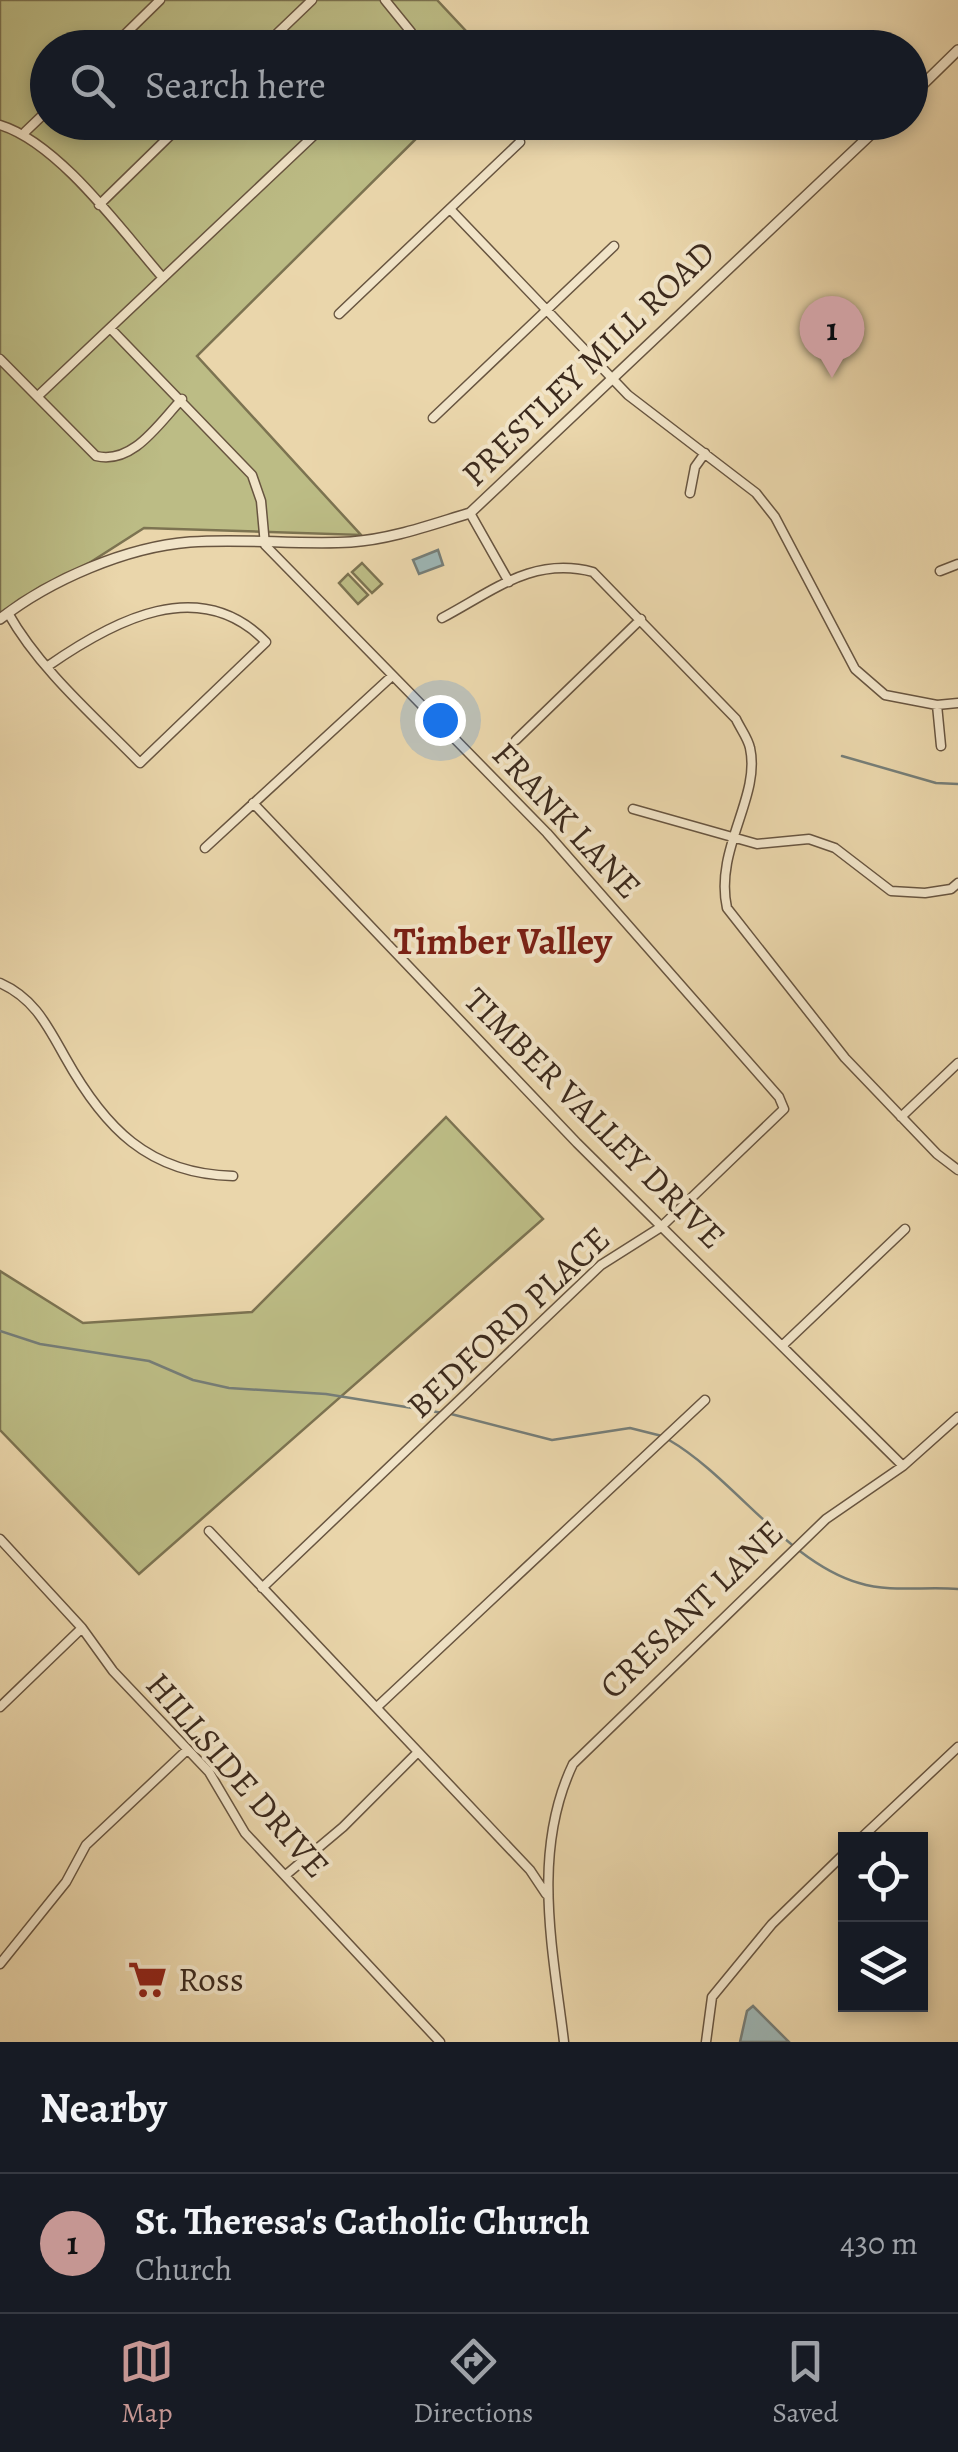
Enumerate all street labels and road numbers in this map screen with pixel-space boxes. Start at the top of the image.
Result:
street label: PRESTLEY MILL ROAD [451,229,725,497]
street label: FRANK LANE [482,731,652,909]
street label: TIMBER VALLEY DRIVE [454,977,736,1259]
street label: BEDFORD PLACE [396,1215,620,1429]
street label: CRESANT LANE [589,1509,793,1709]
street label: HILLSIDE DRIVE [135,1662,341,1888]

